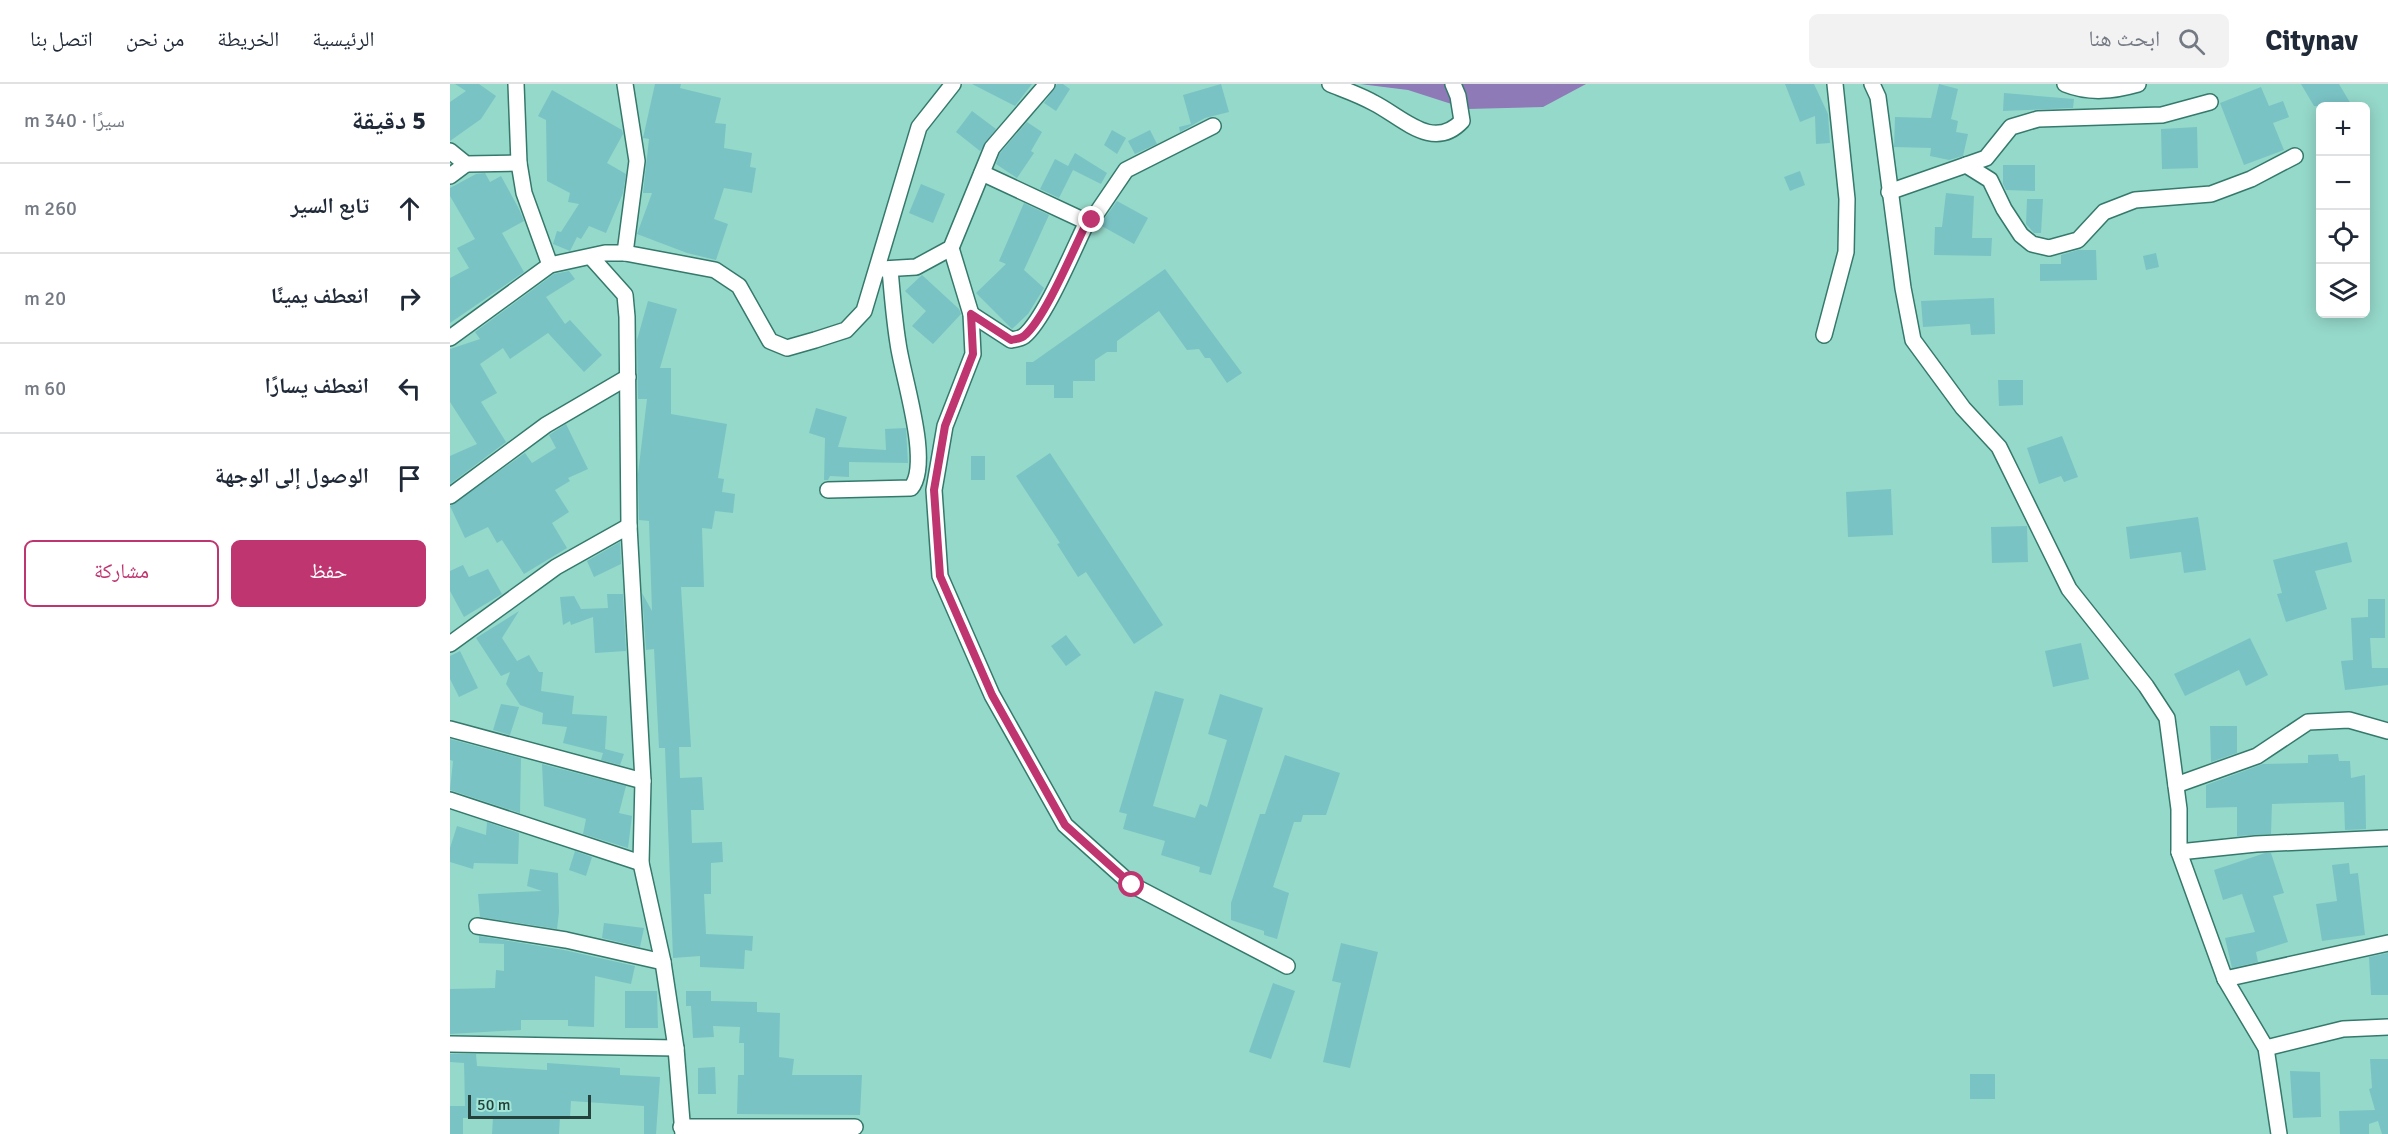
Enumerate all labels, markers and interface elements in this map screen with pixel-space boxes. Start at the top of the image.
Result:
search box [1809,14,2229,68]
text: Citynav [2265,24,2358,58]
text: ابحث هنا [2088,25,2160,52]
icon: search [2175,25,2208,58]
text: اتصل بنا [30,26,93,52]
text: من نحن [126,26,184,52]
text: الخريطة [217,26,279,52]
text: الرئيسية [312,26,374,52]
map controls [2316,102,2370,318]
button: + [2316,102,2370,156]
text: 5 دقيقة [352,105,426,137]
text: سيرًا · 340 m [24,108,125,133]
button: − [2316,156,2370,210]
text: تابع السير [291,192,369,219]
icon: ahead [393,192,426,225]
text: 260 m [24,196,77,221]
route end [1078,206,1104,232]
button: locate [2316,210,2370,264]
button: layers [2316,264,2370,318]
text: انعطف يمينًا [271,282,369,309]
icon: right [393,282,426,315]
text: 20 m [24,286,66,311]
text: انعطف يسارًا [264,372,369,399]
icon: left [393,372,426,405]
text: 60 m [24,376,66,401]
text: الوصول إلى الوجهة [215,462,369,489]
icon: arrive [393,462,426,495]
button: مشاركة [24,540,219,607]
button: حفظ [231,540,426,607]
route start [1118,871,1144,897]
scale bar [468,1092,591,1120]
text: 50 m [477,1095,511,1115]

